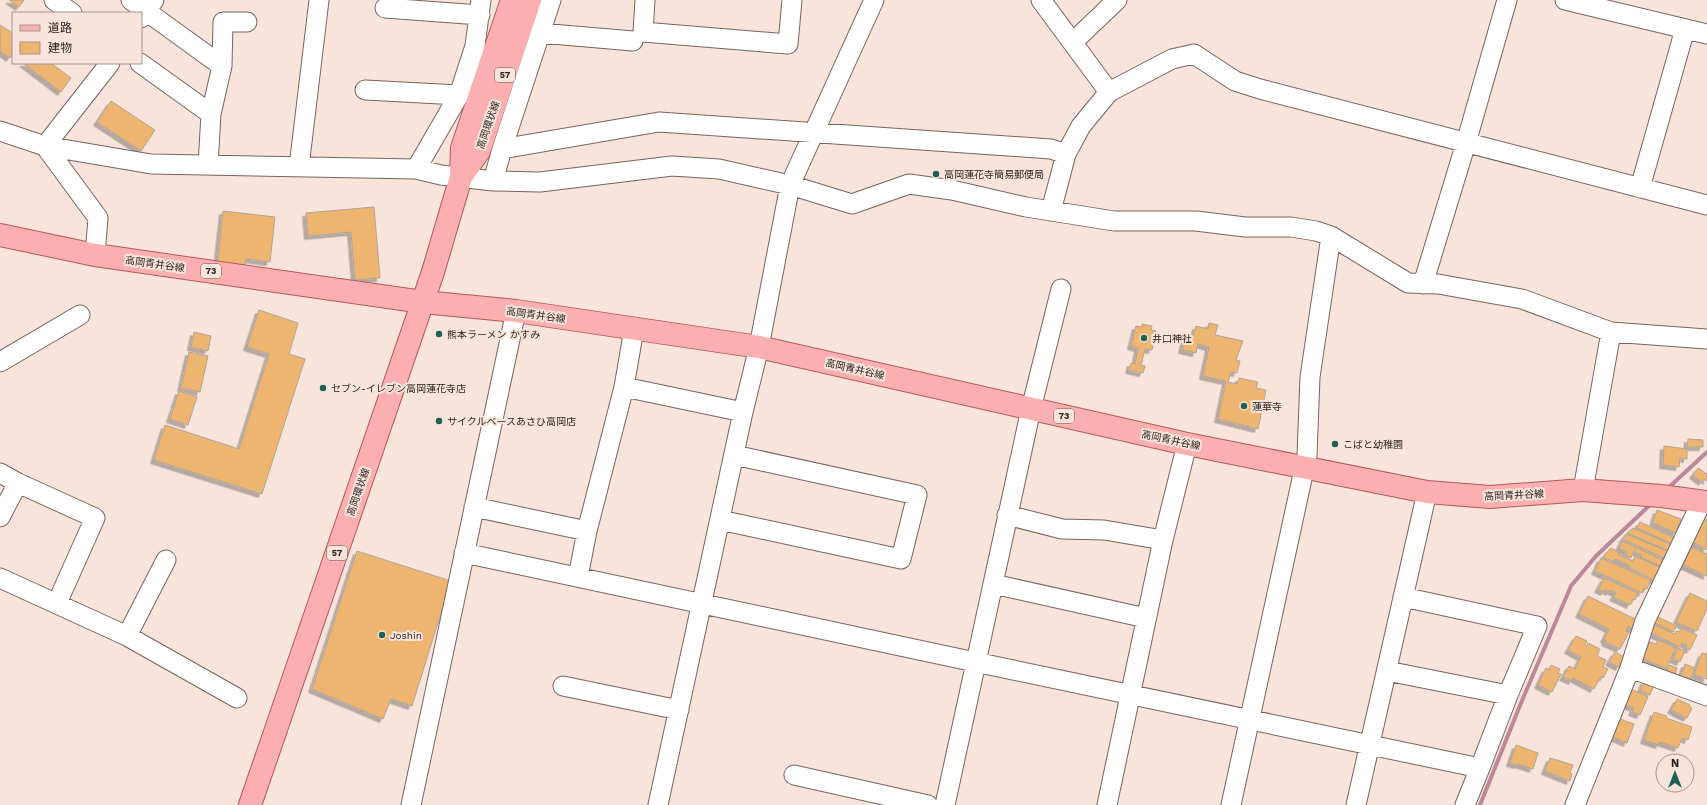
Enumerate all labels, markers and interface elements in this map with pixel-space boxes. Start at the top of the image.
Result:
legend [12,12,142,64]
text: 道路 [48,21,72,35]
text: 建物 [48,41,72,55]
road number: 57 [495,68,515,82]
street label: 高岡環状線 [475,100,501,150]
marker: 高岡蓮花寺簡易郵便局 [931,169,941,179]
place label: 高岡蓮花寺簡易郵便局 [944,169,1044,180]
street label: 高岡青井谷線 [125,254,185,274]
road number: 73 [201,264,221,278]
street label: 高岡青井谷線 [506,305,566,325]
marker: 熊本ラーメン かすみ [434,329,444,339]
place label: 熊本ラーメン かすみ [447,329,540,340]
marker: 井口神社 [1139,333,1149,343]
place label: 井口神社 [1152,333,1192,344]
street label: 高岡青井谷線 [825,357,885,381]
marker: セブン-イレブン高岡蓮花寺店 [318,383,328,393]
place label: セブン-イレブン高岡蓮花寺店 [331,383,466,394]
marker: 蓮華寺 [1239,401,1249,411]
place label: 蓮華寺 [1252,401,1282,412]
road number: 73 [1054,409,1074,423]
marker: サイクルベースあさひ高岡店 [434,416,444,426]
place label: サイクルベースあさひ高岡店 [447,416,576,427]
street label: 高岡青井谷線 [1141,428,1201,452]
marker: こばと幼稚園 [1330,439,1340,449]
place label: こばと幼稚園 [1343,439,1403,450]
street label: 高岡環状線 [345,467,371,517]
street label: 高岡青井谷線 [1484,488,1544,502]
road number: 57 [327,546,347,560]
marker: Joshin [377,630,387,640]
place label: Joshin [390,630,422,641]
north arrow [1655,753,1695,793]
text: N [1671,757,1679,770]

